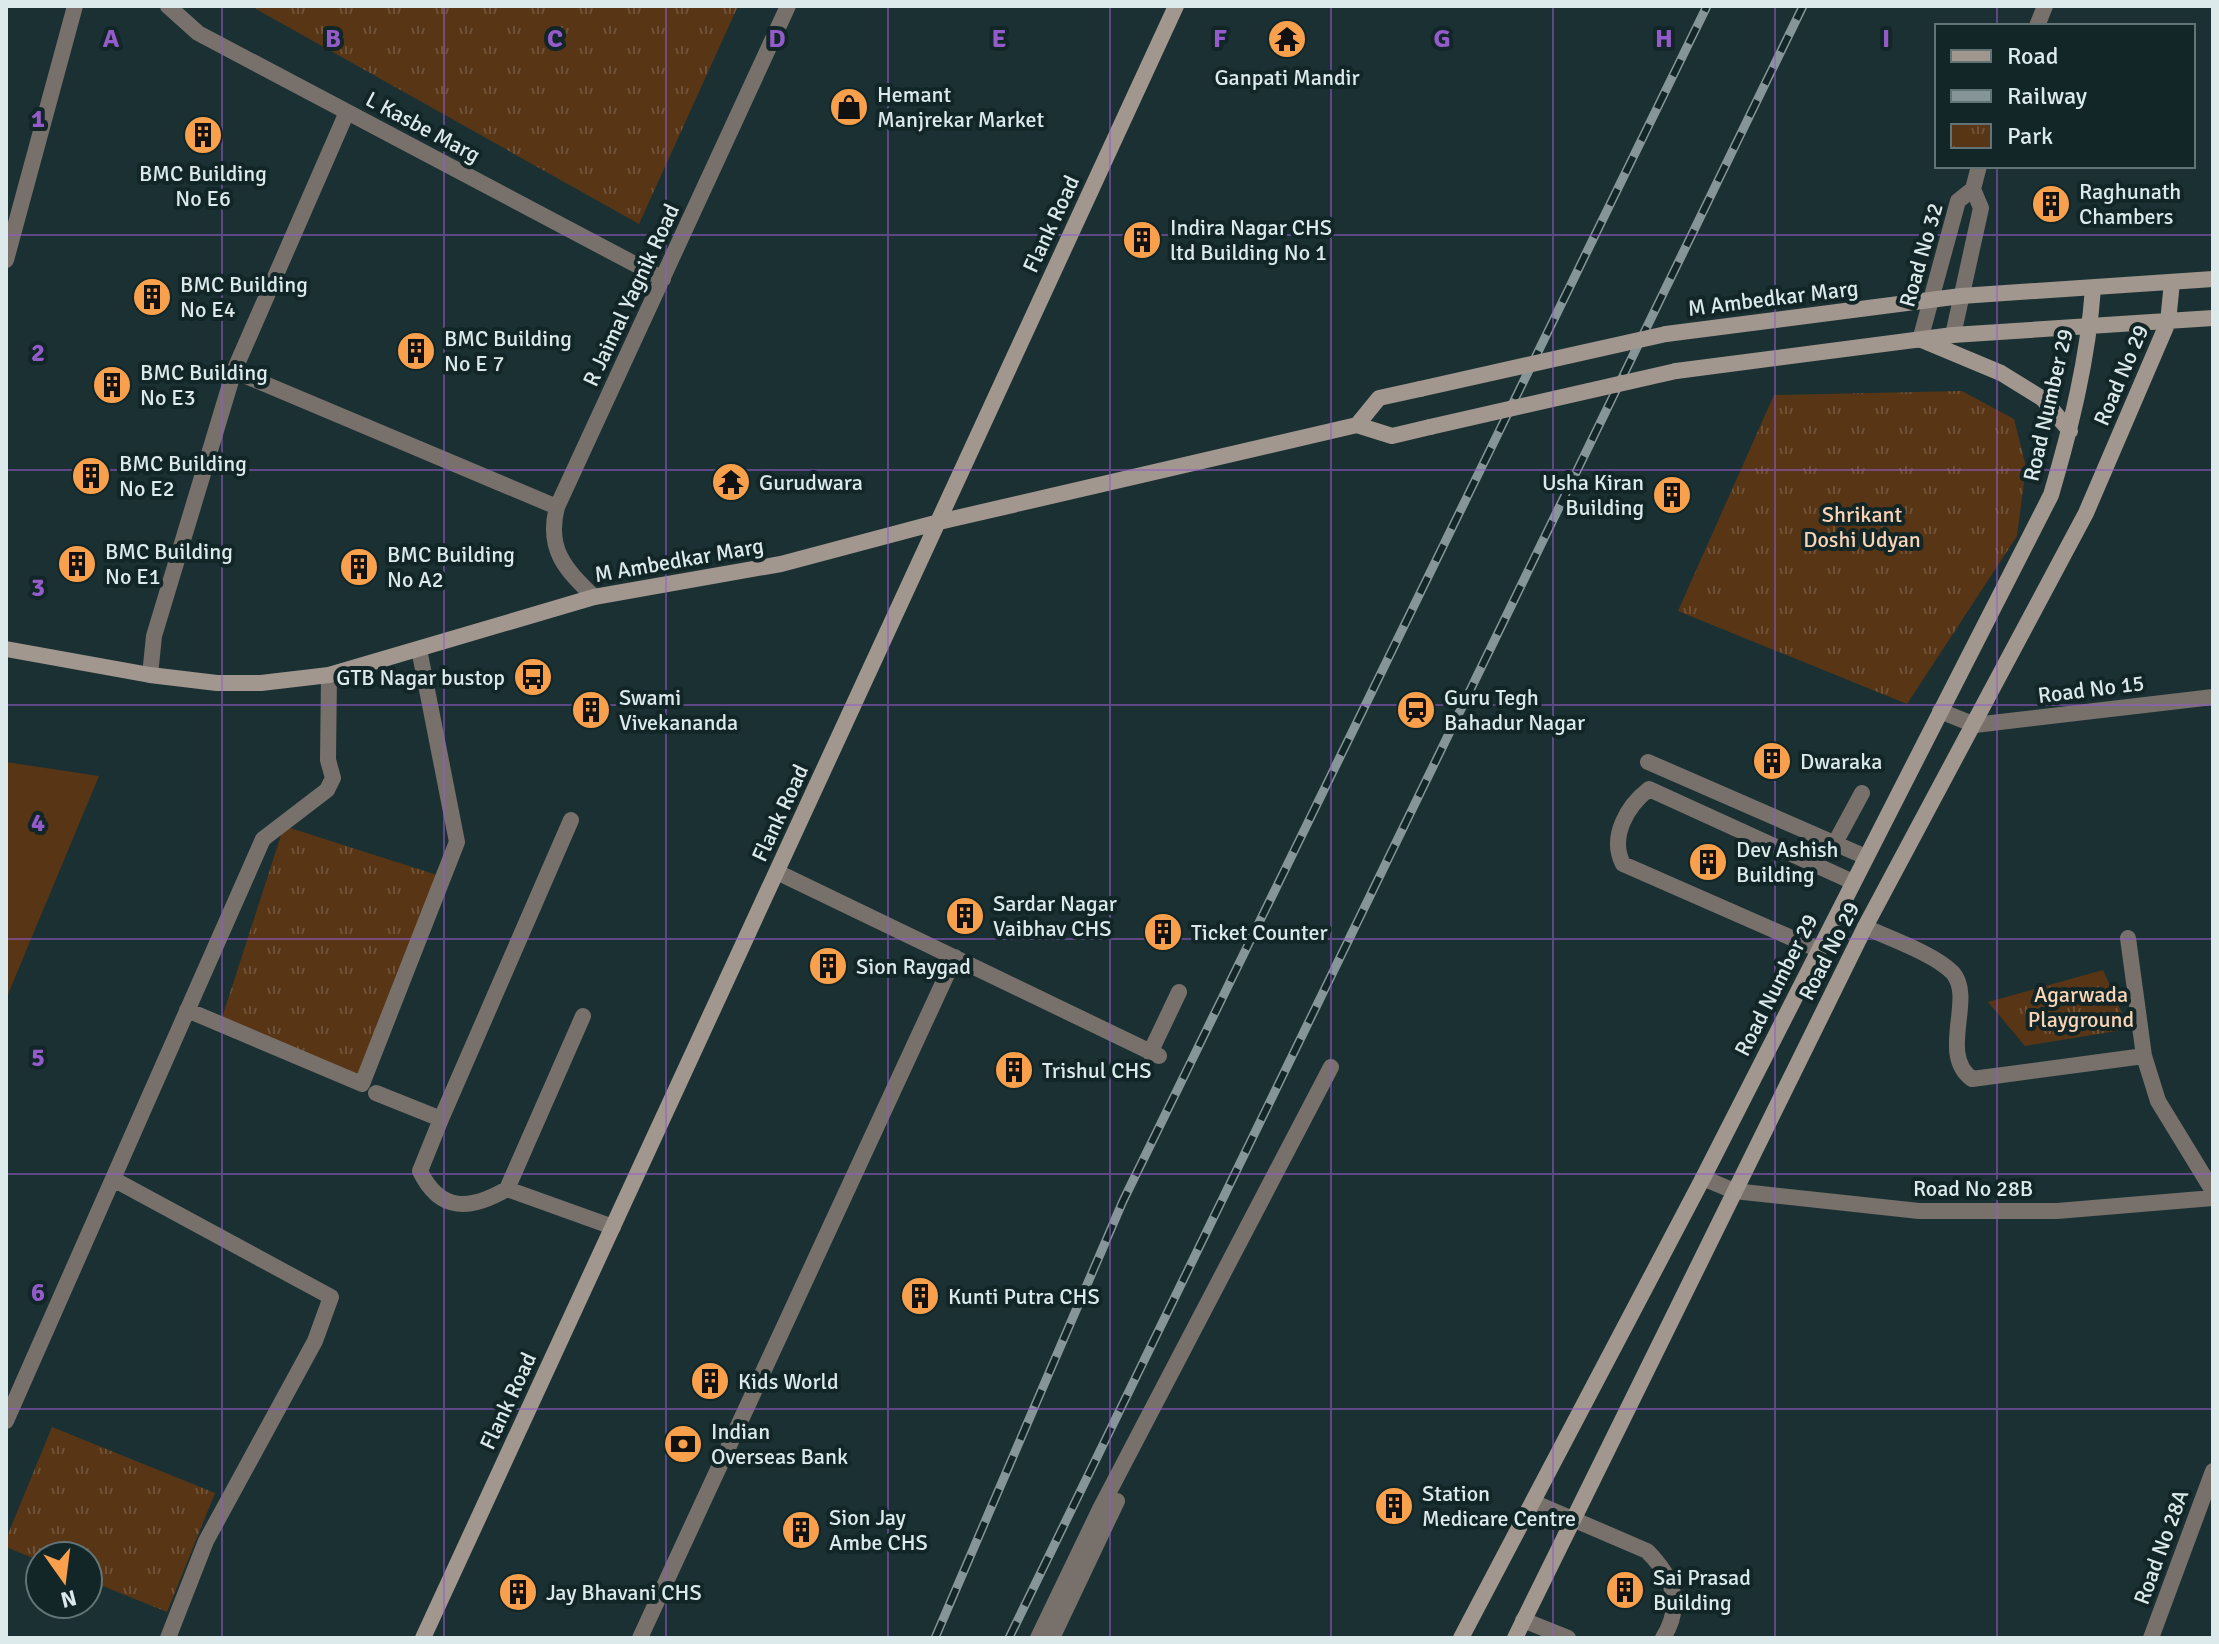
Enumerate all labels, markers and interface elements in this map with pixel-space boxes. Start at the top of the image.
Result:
temple icon: Ganpati Mandir [1266,18,1308,60]
text: A [103,23,120,55]
text: B [325,23,341,55]
text: C [547,23,563,55]
text: D [768,23,786,55]
text: E [992,23,1006,55]
text: F [1213,23,1227,55]
text: G [1433,23,1451,55]
text: H [1655,23,1673,55]
text: I [1882,23,1890,55]
legend [1935,24,2195,168]
text: Road [2007,41,2058,71]
place label: Ganpati Mandir [1214,64,1360,91]
place label: Hemant Manjrekar Market [877,81,1044,133]
text: Railway [2007,81,2087,111]
street label: L Kasbe Marg [361,86,485,168]
shop icon: Hemant Manjrekar Market [828,86,870,128]
text: 1 [31,103,45,135]
building icon: BMC Building No E6 [182,114,224,156]
text: Park [2007,121,2053,151]
place label: BMC Building No E6 [139,160,267,212]
street label: Flank Road [1017,171,1085,277]
place label: Raghunath Chambers [2079,178,2181,230]
building icon: Raghunath Chambers [2030,183,2072,225]
street label: R Jaimal Yagnik Road [577,199,685,391]
street label: Road No 32 [1893,200,1949,310]
place label: Indira Nagar CHS ltd Building No 1 [1170,214,1332,266]
building icon: Indira Nagar CHS ltd Building No 1 [1121,219,1163,261]
place label: BMC Building No E4 [180,271,308,323]
street label: M Ambedkar Marg [1686,274,1860,322]
building icon: BMC Building No E4 [131,276,173,318]
street label: Road No 29 [2088,321,2154,429]
place label: BMC Building No E 7 [444,325,572,377]
street label: Road Number 29 [2017,326,2079,484]
building icon: BMC Building No E 7 [395,330,437,372]
text: 2 [31,337,45,369]
place label: BMC Building No E3 [140,359,268,411]
building icon: BMC Building No E3 [91,364,133,406]
place label: BMC Building No E2 [119,450,247,502]
building icon: BMC Building No E2 [70,455,112,497]
temple icon: Gurudwara [710,461,752,503]
place label: Gurudwara [759,469,863,496]
place label: Usha Kiran Building [1542,469,1644,521]
building icon: Usha Kiran Building [1651,474,1693,516]
park label: Shrikant Doshi Udyan [1803,501,1921,553]
street label: M Ambedkar Marg [592,532,766,588]
place label: BMC Building No E1 [105,538,233,590]
place label: BMC Building No A2 [387,541,515,593]
building icon: BMC Building No E1 [56,543,98,585]
building icon: BMC Building No A2 [338,546,380,588]
text: 3 [31,572,45,604]
bus stop icon: GTB Nagar bustop [512,656,554,698]
place label: GTB Nagar bustop [336,664,505,691]
street label: Road No 15 [2036,669,2146,709]
place label: Swami Vivekananda [619,684,738,736]
place label: Guru Tegh Bahadur Nagar [1444,684,1585,736]
building icon: Swami Vivekananda [570,689,612,731]
station icon: Guru Tegh Bahadur Nagar [1395,689,1437,731]
building icon: Dwaraka [1751,740,1793,782]
place label: Dwaraka [1800,748,1882,775]
street label: Flank Road [746,760,814,866]
text: 4 [31,807,45,839]
place label: Dev Ashish Building [1736,836,1839,888]
building icon: Dev Ashish Building [1687,841,1729,883]
place label: Sardar Nagar Vaibhav CHS [993,890,1117,942]
building icon: Sardar Nagar Vaibhav CHS [944,895,986,937]
street label: Road No 29 [1793,897,1865,1005]
street label: Road Number 29 [1729,909,1823,1061]
building icon: Ticket Counter [1142,911,1184,953]
place label: Ticket Counter [1191,919,1328,946]
building icon: Sion Raygad [807,945,849,987]
place label: Sion Raygad [856,953,971,980]
park label: Agarwada Playground [2028,981,2134,1033]
text: 5 [31,1042,45,1074]
building icon: Trishul CHS [993,1049,1035,1091]
place label: Trishul CHS [1042,1057,1151,1084]
street label: Road No 28B [1913,1175,2033,1202]
building icon: Kunti Putra CHS [899,1275,941,1317]
text: 6 [31,1277,45,1309]
place label: Kunti Putra CHS [948,1283,1100,1310]
street label: Flank Road [474,1348,542,1454]
building icon: Kids World [689,1360,731,1402]
place label: Kids World [738,1368,839,1395]
place label: Indian Overseas Bank [711,1418,848,1470]
bank icon: Indian Overseas Bank [662,1423,704,1465]
place label: Station Medicare Centre [1422,1480,1576,1532]
building icon: Station Medicare Centre [1373,1485,1415,1527]
street label: Road No 28A [2128,1485,2194,1608]
place label: Sion Jay Ambe CHS [829,1504,928,1556]
building icon: Sion Jay Ambe CHS [780,1509,822,1551]
north arrow [24,1540,104,1620]
place label: Sai Prasad Building [1653,1564,1751,1616]
building icon: Sai Prasad Building [1604,1569,1646,1611]
building icon: Jay Bhavani CHS [497,1571,539,1613]
place label: Jay Bhavani CHS [546,1579,702,1606]
text: N [58,1584,79,1614]

